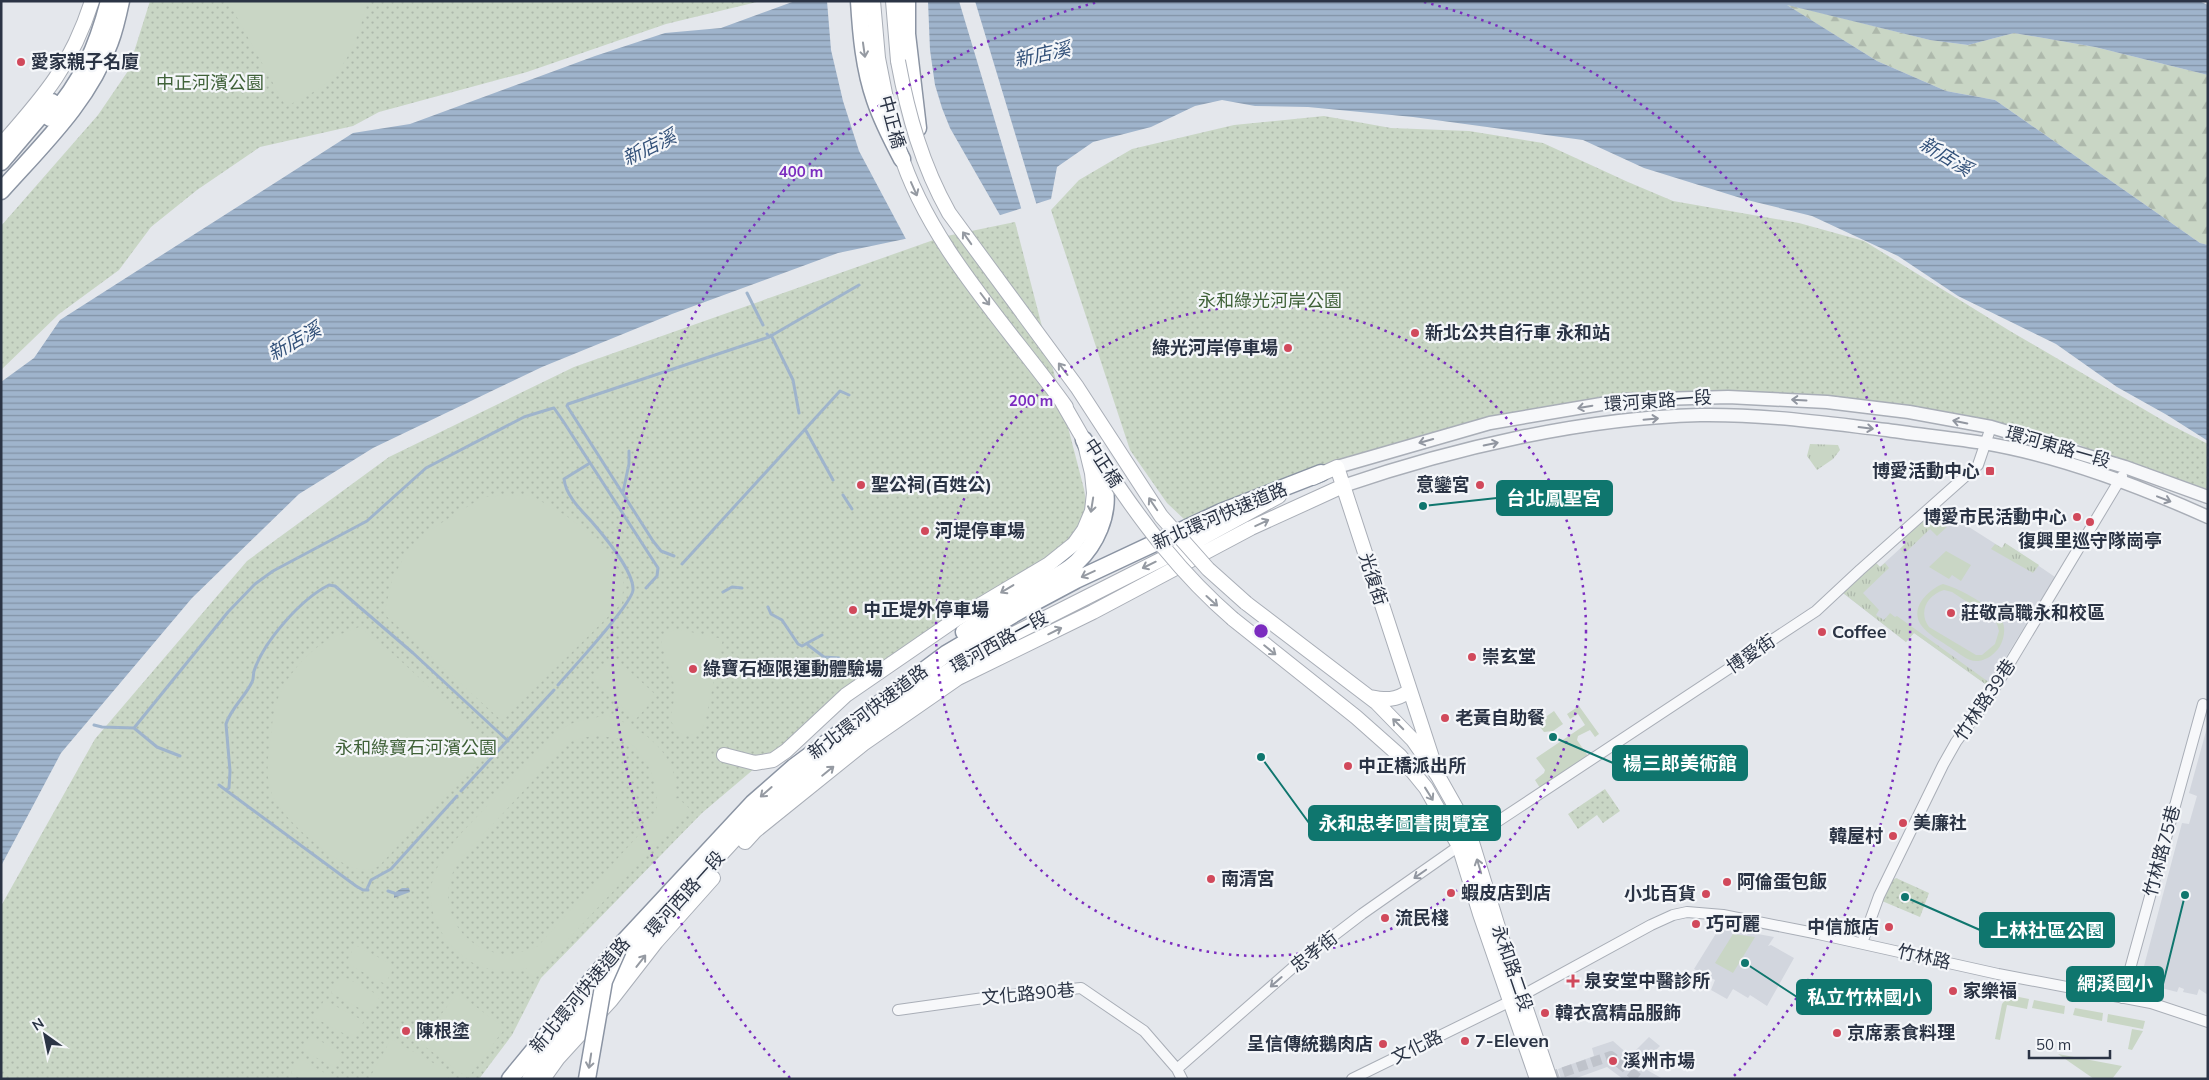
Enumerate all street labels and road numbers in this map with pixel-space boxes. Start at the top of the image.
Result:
street label: 中正橋 [874,93,911,151]
street label: 環河東路一段 [1603,385,1713,416]
street label: 環河東路一段 [2003,421,2113,472]
street label: 中正橋 [1079,434,1128,492]
street label: 新北環河快速道路 [1149,477,1291,554]
street label: 光復街 [1354,550,1393,608]
street label: 環河西路一段 [946,605,1052,678]
street label: 博愛街 [1722,629,1780,678]
street label: 竹林路39巷 [1949,654,2020,745]
street label: 新北環河快速道路 [803,659,932,764]
street label: 竹林路75巷 [2138,803,2185,899]
street label: 環河西路一段 [640,846,729,941]
street label: 永和路二段 [1487,922,1538,1014]
street label: 忠孝街 [1285,926,1342,977]
street label: 新北環河快速道路 [525,932,635,1057]
street label: 竹林路 [1895,939,1953,974]
street label: 文化路90巷 [980,978,1076,1009]
street label: 文化路 [1387,1024,1446,1069]

